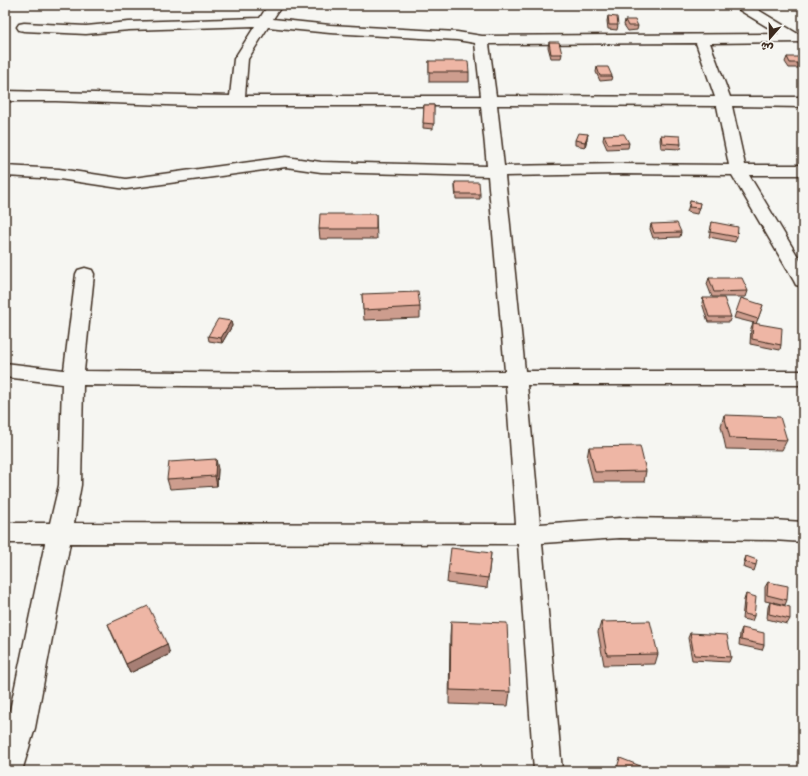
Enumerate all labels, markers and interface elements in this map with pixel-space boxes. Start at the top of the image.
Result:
north arrow [750,18,790,58]
text: ش [759,39,775,55]

